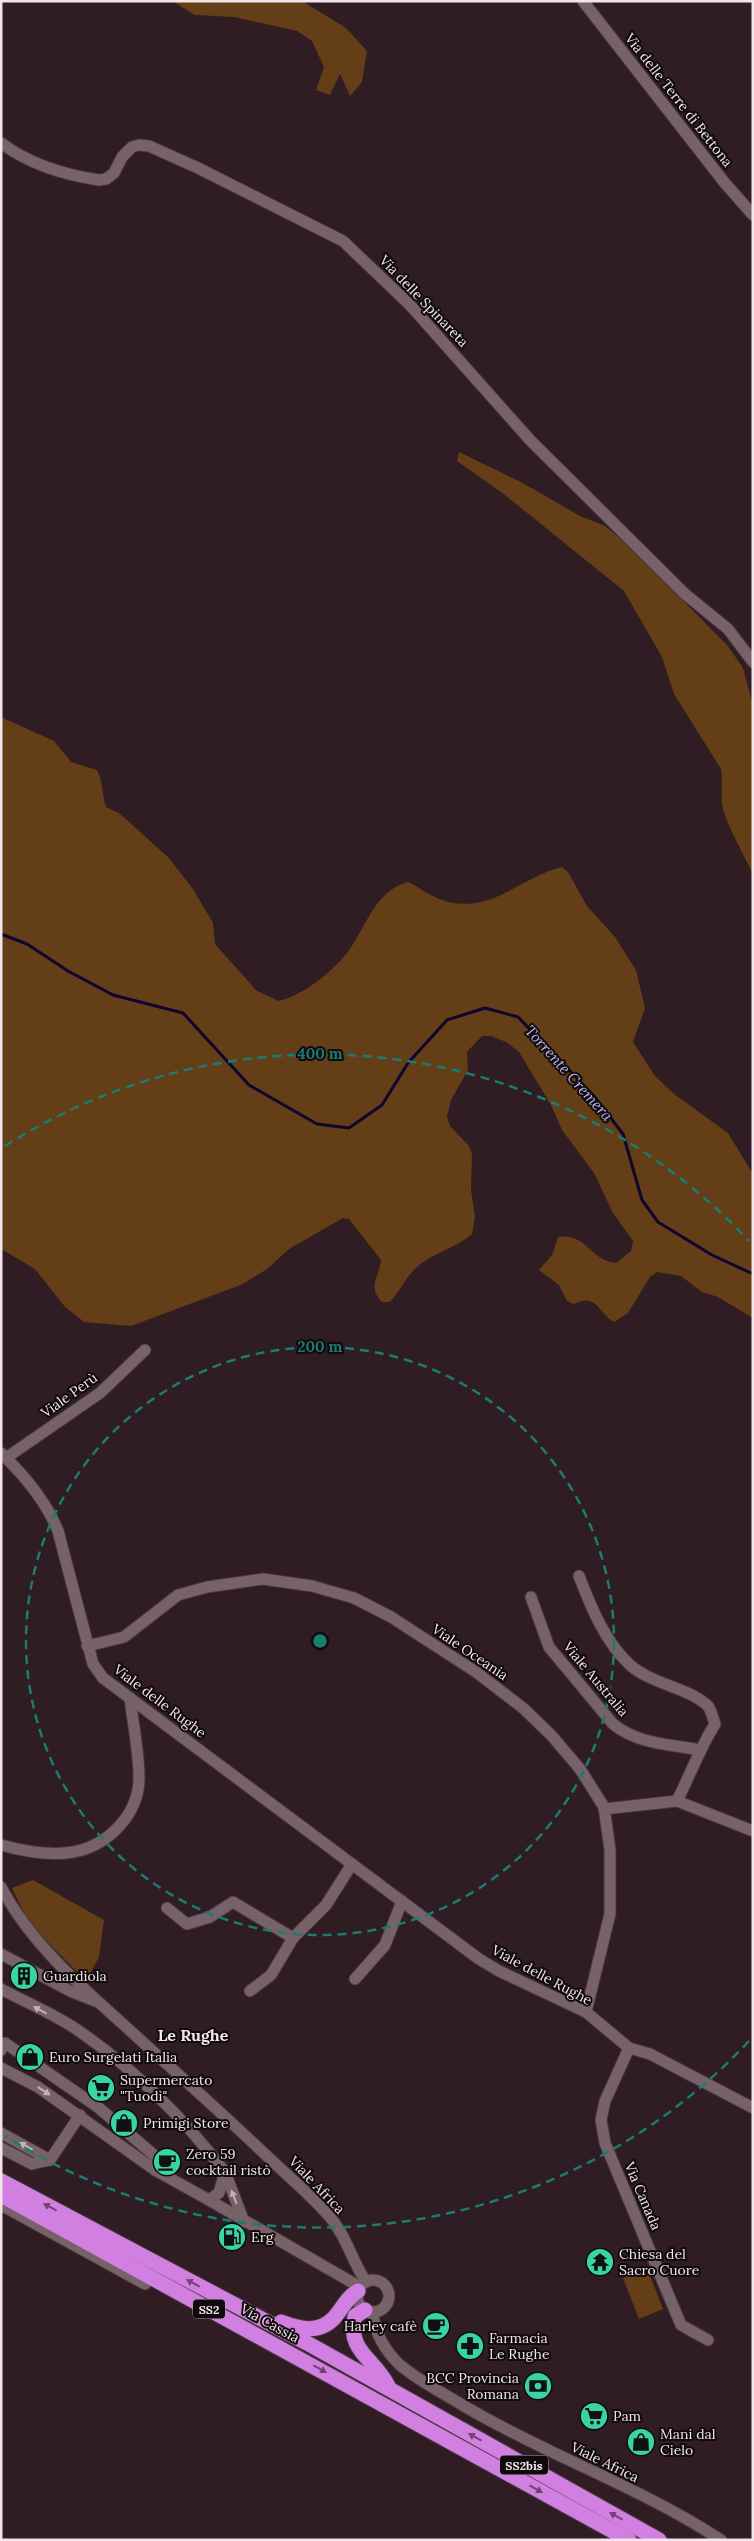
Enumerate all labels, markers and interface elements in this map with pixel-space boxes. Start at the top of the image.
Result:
street label: Via delle Terre di Bettona [621,29,737,170]
street label: Via delle Spinareta [375,251,472,351]
water label: Torrente Cremera [521,1021,617,1125]
text: 400 m [297,1044,343,1063]
text: 200 m [298,1337,343,1356]
street label: Viale Perù [36,1368,101,1422]
street label: Viale Oceania [428,1619,512,1684]
centre of rings [311,1632,329,1650]
street label: Viale Australia [559,1637,633,1720]
street label: Viale delle Rughe [109,1660,210,1742]
street label: Viale delle Rughe [488,1940,596,2009]
building icon: Guardiola [9,1961,39,1991]
place label: Guardiola [43,1967,107,1985]
one-way arrow [33,2005,47,2014]
district label: Le Rughe [158,2025,229,2045]
shop icon: Euro Surgelati Italia [15,2042,45,2072]
place label: Euro Surgelati Italia [49,2048,177,2066]
place label: Supermercato "Tuodì" [120,2071,212,2105]
supermarket icon: Supermercato "Tuodì" [86,2073,116,2103]
one-way arrow [37,2086,51,2096]
shop icon: Primigi Store [109,2108,139,2138]
place label: Primigi Store [143,2114,229,2132]
one-way arrow [19,2142,32,2151]
place label: Zero 59 cocktail ristò [186,2145,271,2179]
cafe icon: Zero 59 cocktail ristò [152,2147,182,2177]
street label: Viale Africa [284,2152,349,2218]
street label: Via Canada [620,2158,665,2233]
one-way arrow [230,2189,238,2204]
one-way arrow [42,2203,57,2211]
fuel station icon: Erg [217,2222,247,2252]
place label: Erg [251,2228,274,2246]
place label: Chiesa del Sacro Cuore [619,2245,700,2279]
temple icon: Chiesa del Sacro Cuore [585,2247,615,2277]
one-way arrow [186,2279,200,2287]
street label: Via Cassia [236,2299,303,2347]
road number: SS2 [193,2300,225,2318]
cafe icon: Harley cafè [421,2311,451,2341]
place label: Harley cafè [344,2317,417,2335]
place label: Farmacia Le Rughe [489,2329,550,2363]
pharmacy icon: Farmacia Le Rughe [455,2331,485,2361]
one-way arrow [314,2365,327,2374]
place label: BCC Provincia Romana [426,2369,519,2403]
bank icon: BCC Provincia Romana [523,2371,553,2401]
supermarket icon: Pam [579,2401,609,2431]
place label: Pam [613,2407,642,2425]
place label: Mani dal Cielo [660,2425,716,2459]
shop icon: Mani dal Cielo [626,2427,656,2457]
one-way arrow [468,2432,481,2441]
street label: Viale Africa [567,2437,642,2486]
road number: SS2bis [500,2456,548,2474]
one-way arrow [529,2485,544,2493]
one-way arrow [609,2512,624,2520]

